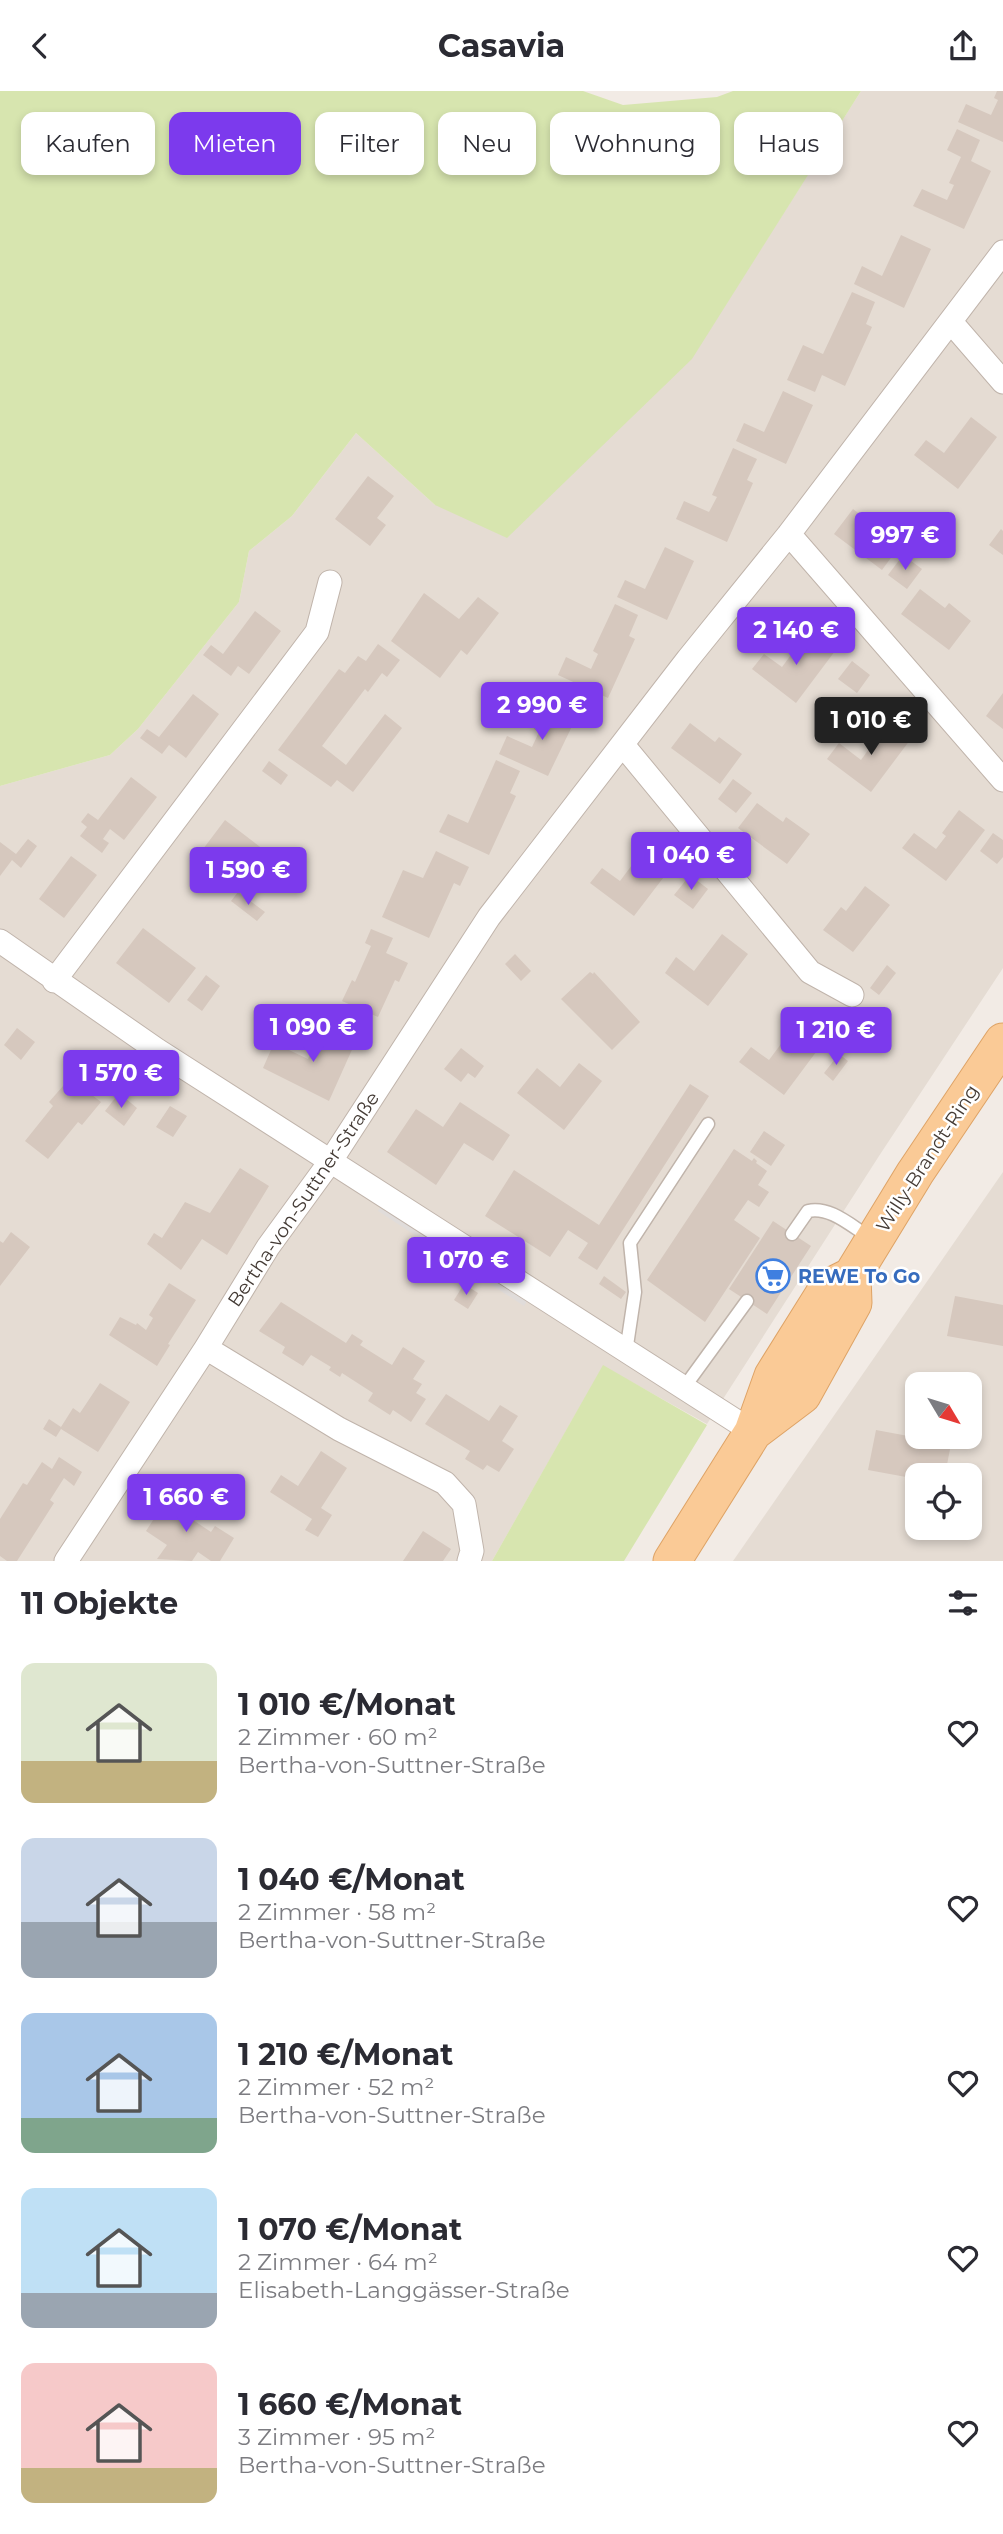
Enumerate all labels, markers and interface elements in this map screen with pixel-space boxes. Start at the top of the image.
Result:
text: Casavia [438,26,565,65]
icon: back [21,27,59,65]
icon: share [944,27,982,65]
chip: Kaufen [21,112,155,175]
chip: Mieten [169,112,301,175]
chip: Filter [315,112,424,175]
chip: Neu [438,112,536,175]
chip: Wohnung [550,112,720,175]
chip: Haus [734,112,843,175]
pin: 997 € [856,512,954,572]
text: 997 € [871,521,939,549]
pin: 2 140 € [731,607,861,667]
text: 2 140 € [753,616,839,644]
pin: 2 990 € [477,683,607,742]
text: 2 990 € [497,691,587,719]
pin: 1 010 € [806,697,936,757]
text: 1 010 € [831,706,911,734]
pin: 1 040 € [626,833,756,892]
text: 1 040 € [647,841,735,869]
pin: 1 590 € [183,847,313,907]
text: 1 590 € [206,856,290,884]
pin: 1 090 € [248,1005,378,1064]
pin: 1 210 € [771,1007,901,1067]
text: 1 090 € [270,1013,356,1041]
text: 1 210 € [797,1016,875,1044]
pin: 1 570 € [56,1051,186,1110]
text: 1 570 € [79,1059,163,1087]
street label: Willy-Brandt-Ring [871,1080,984,1236]
street label: Bertha-von-Suttner-Straße [223,1088,384,1311]
pin: 1 070 € [401,1237,531,1297]
text: 1 070 € [423,1246,509,1274]
supermarket icon: REWE To Go [754,1257,792,1295]
place label: REWE To Go [798,1265,920,1288]
north arrow [905,1372,982,1449]
map controls [905,1372,982,1540]
button: locate [905,1463,982,1540]
pin: 1 660 € [121,1475,251,1534]
text: 1 660 € [143,1483,229,1511]
icon: filters [944,1584,982,1622]
text: 11 Objekte [21,1585,178,1622]
text: 1 010 €/Monat [238,1686,456,1723]
icon: home [77,1691,161,1775]
icon: heart [944,1714,982,1752]
text: 2 Zimmer · 60 m² [238,1723,438,1751]
text: Bertha-von-Suttner-Straße [238,1751,546,1779]
text: 1 040 €/Monat [238,1861,465,1898]
icon: home [77,1866,161,1950]
icon: heart [944,1889,982,1927]
text: 2 Zimmer · 58 m² [238,1898,436,1926]
text: Bertha-von-Suttner-Straße [238,1926,546,1954]
text: 1 210 €/Monat [238,2036,453,2073]
icon: home [77,2041,161,2125]
icon: heart [944,2064,982,2102]
text: 2 Zimmer · 52 m² [238,2073,434,2101]
text: Bertha-von-Suttner-Straße [238,2101,546,2129]
text: 1 070 €/Monat [238,2211,462,2248]
icon: home [77,2216,161,2300]
icon: heart [944,2239,982,2277]
text: 2 Zimmer · 64 m² [238,2248,438,2276]
text: Elisabeth-Langgässer-Straße [238,2276,570,2304]
text: 1 660 €/Monat [238,2386,462,2423]
icon: home [77,2391,161,2475]
icon: heart [944,2414,982,2452]
text: 3 Zimmer · 95 m² [238,2423,435,2451]
text: Bertha-von-Suttner-Straße [238,2451,546,2479]

